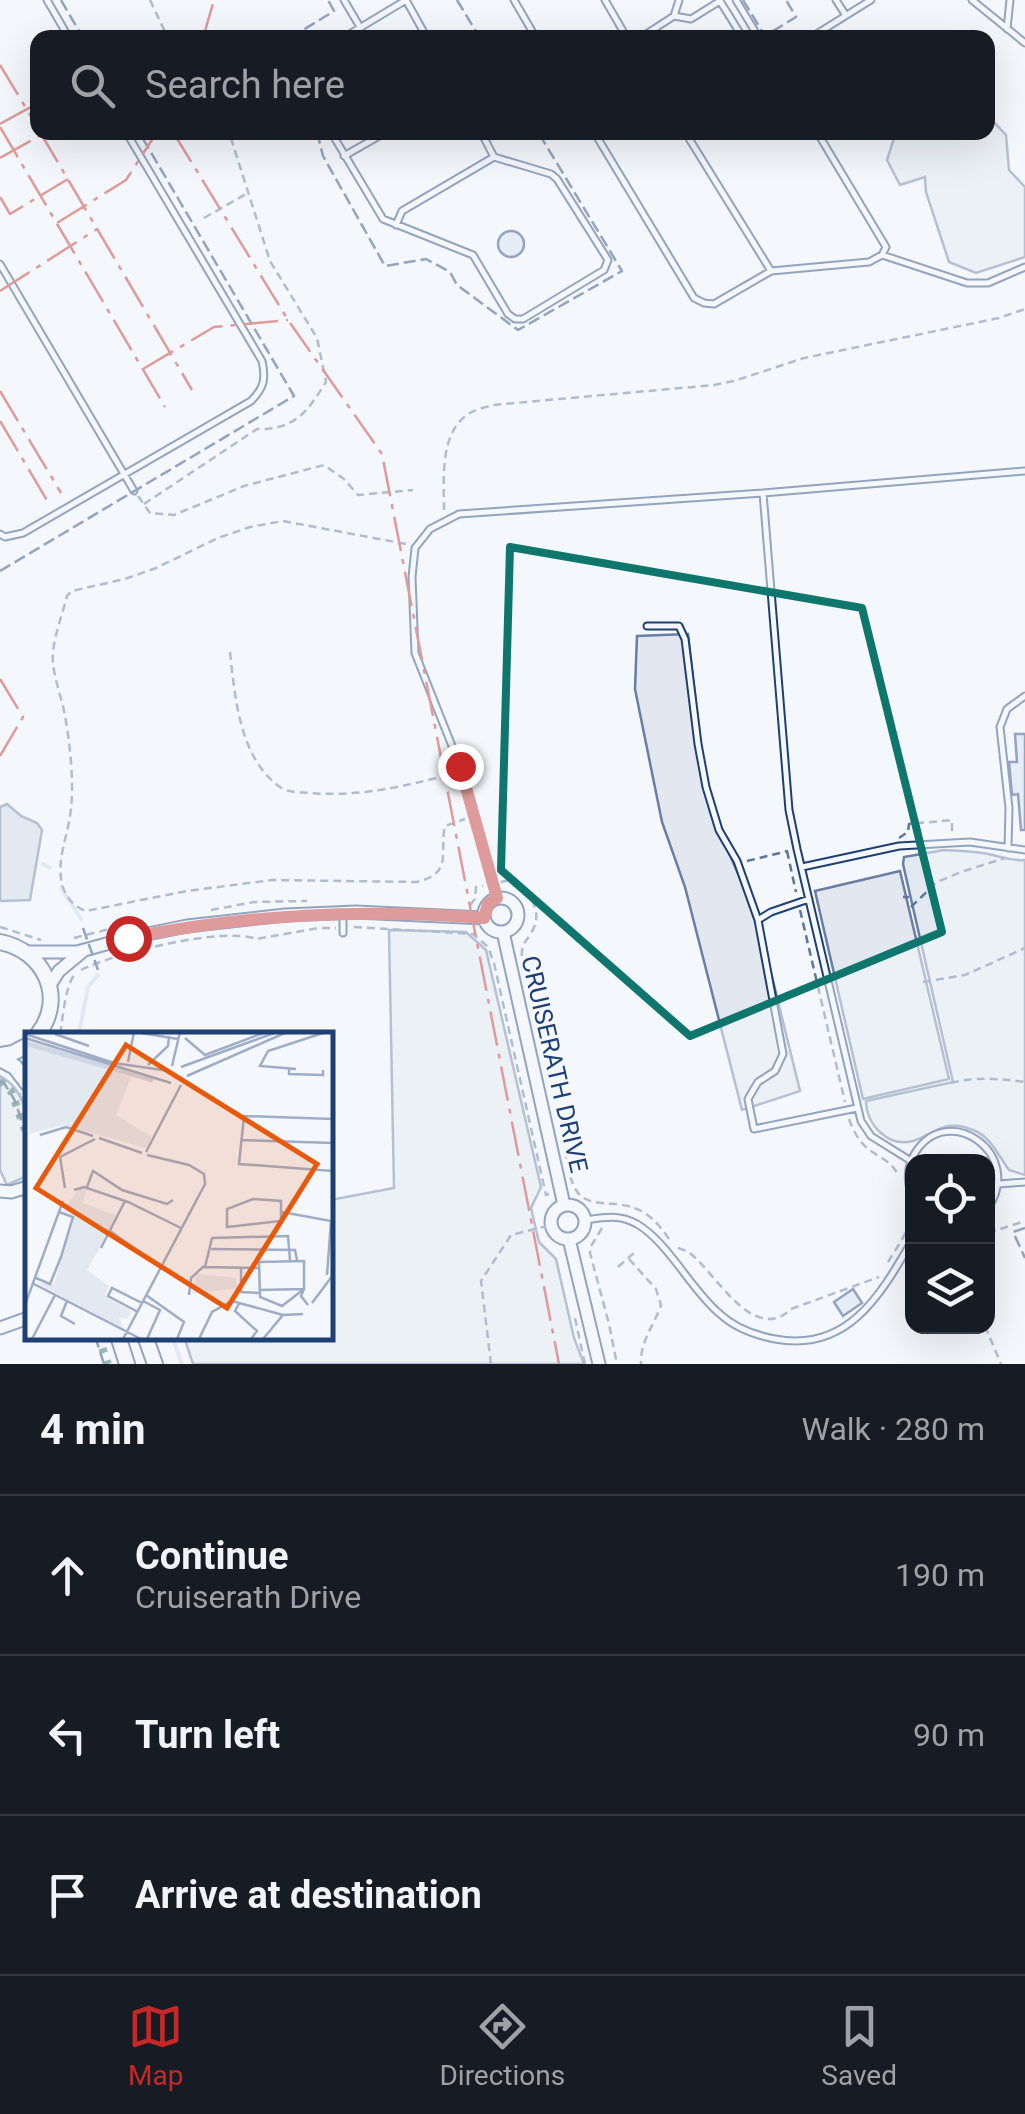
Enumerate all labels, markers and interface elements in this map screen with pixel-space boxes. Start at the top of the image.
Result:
search box [30,30,995,140]
icon: search [65,58,120,113]
text: Search here [145,63,345,107]
route end [438,744,484,790]
route start [106,916,152,962]
street label: CRUISERATH DRIVE [515,953,594,1175]
inset map [25,1032,332,1339]
map controls [905,1154,995,1334]
button: locate [905,1154,995,1244]
button: layers [905,1244,995,1334]
text: 4 min [40,1405,146,1454]
text: Walk · 280 m [802,1410,985,1448]
text: Continue [135,1534,289,1578]
icon: ahead [40,1548,95,1603]
text: 190 m [895,1556,985,1594]
text: Cruiserath Drive [135,1578,361,1616]
icon: left [40,1708,95,1763]
text: Turn left [135,1713,280,1757]
text: 90 m [913,1716,985,1754]
icon: arrive [40,1868,95,1923]
text: Arrive at destination [135,1873,482,1917]
tab: Map [128,1999,183,2092]
tab: Directions [439,1999,565,2092]
tab: Saved [821,1999,897,2092]

